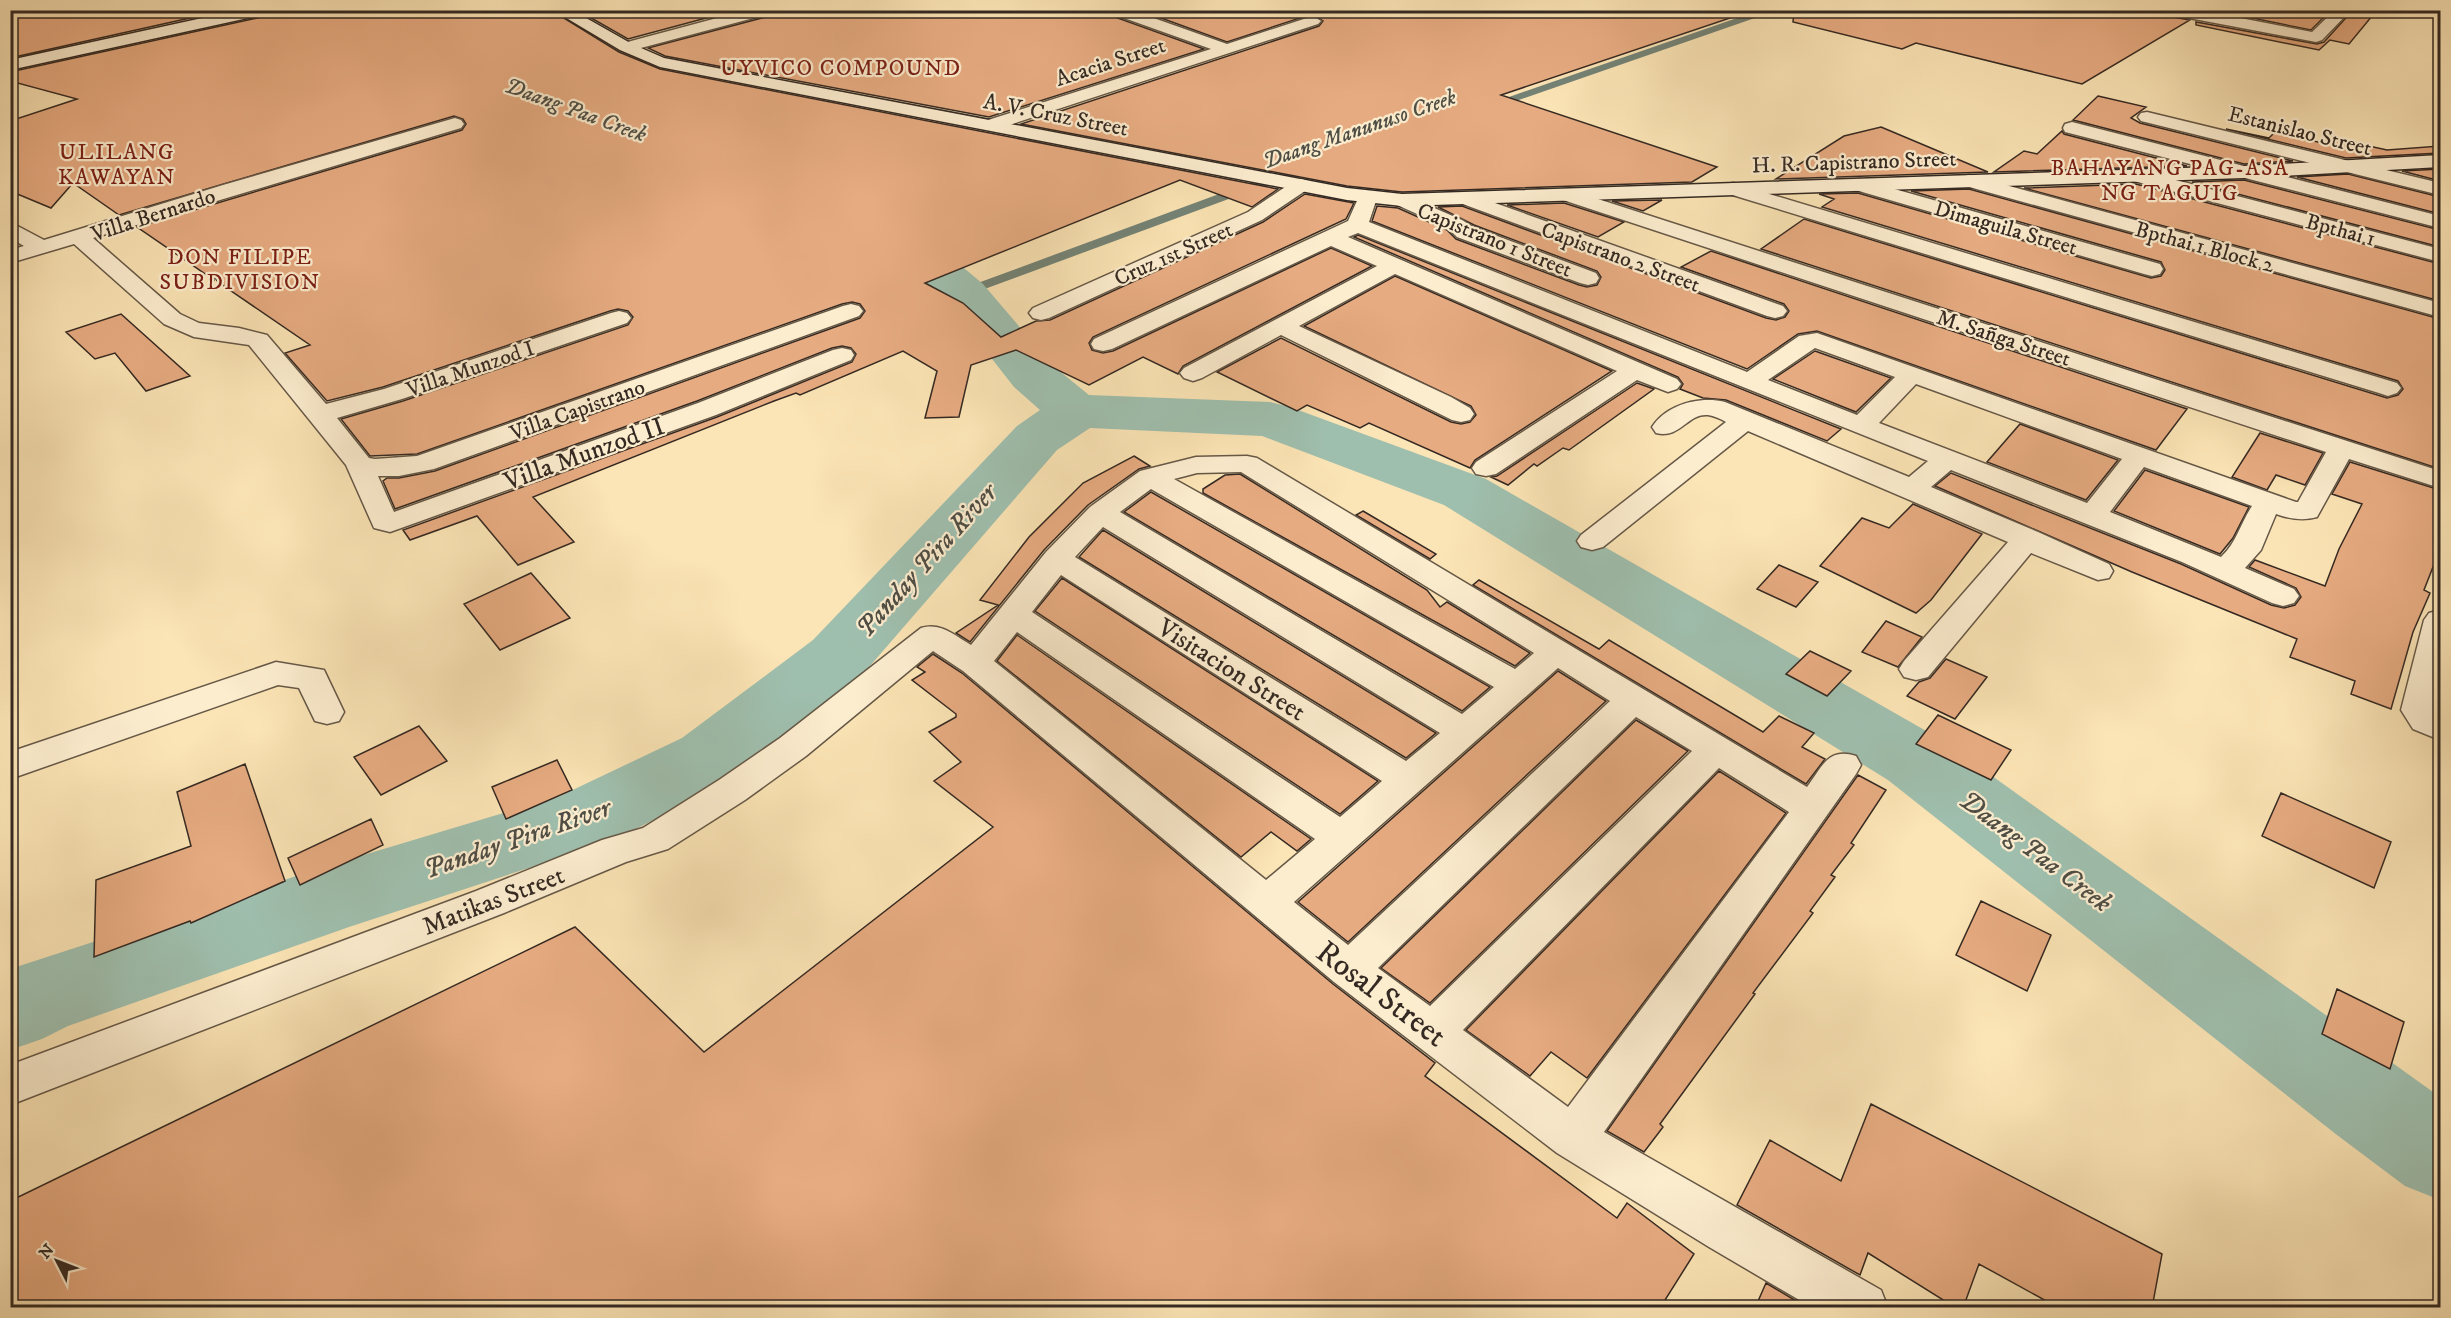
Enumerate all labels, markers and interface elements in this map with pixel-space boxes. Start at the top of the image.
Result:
street label: Acacia Street [1052,32,1169,93]
district label: UYVICO COMPOUND [720,55,962,82]
water label: Daang Paa Creek [501,72,651,149]
water label: Daang Manunuso Creek [1259,83,1461,175]
street label: A. V. Cruz Street [981,88,1130,143]
street label: Estanislao Street [2225,101,2374,162]
district label: ULILANG KAWAYAN [58,139,176,191]
street label: H. R. Capistrano Street [1751,145,1957,180]
district label: BAHAYANG PAG-ASA NG TAGUIG [2050,155,2290,207]
street label: Villa Bernardo [87,183,219,248]
street label: Dimaguila Street [1931,195,2080,262]
street label: Capistrano 1 Street [1413,197,1576,284]
street label: Bpthai 1 [2303,208,2379,253]
street label: Cruz 1st Street [1110,216,1237,292]
street label: Capistrano 2 Street [1537,216,1704,299]
street label: Bpthai 1 Block 2 [2132,216,2277,279]
district label: DON FILIPE SUBDIVISION [160,244,320,296]
street label: M. Sañga Street [1933,304,2074,373]
street label: Villa Munzod I [402,335,538,404]
street label: Villa Capistrano [505,374,649,448]
street label: Villa Munzod II [499,410,669,499]
water label: Panday Pira River [849,475,1006,645]
street label: Visitacion Street [1150,611,1312,729]
water label: Daang Paa Creek [1952,783,2119,921]
water label: Panday Pira River [419,790,618,887]
street label: Matikas Street [418,859,569,944]
street label: Rosal Street [1308,933,1454,1057]
north arrow [27,1231,87,1291]
text: N [35,1240,58,1263]

